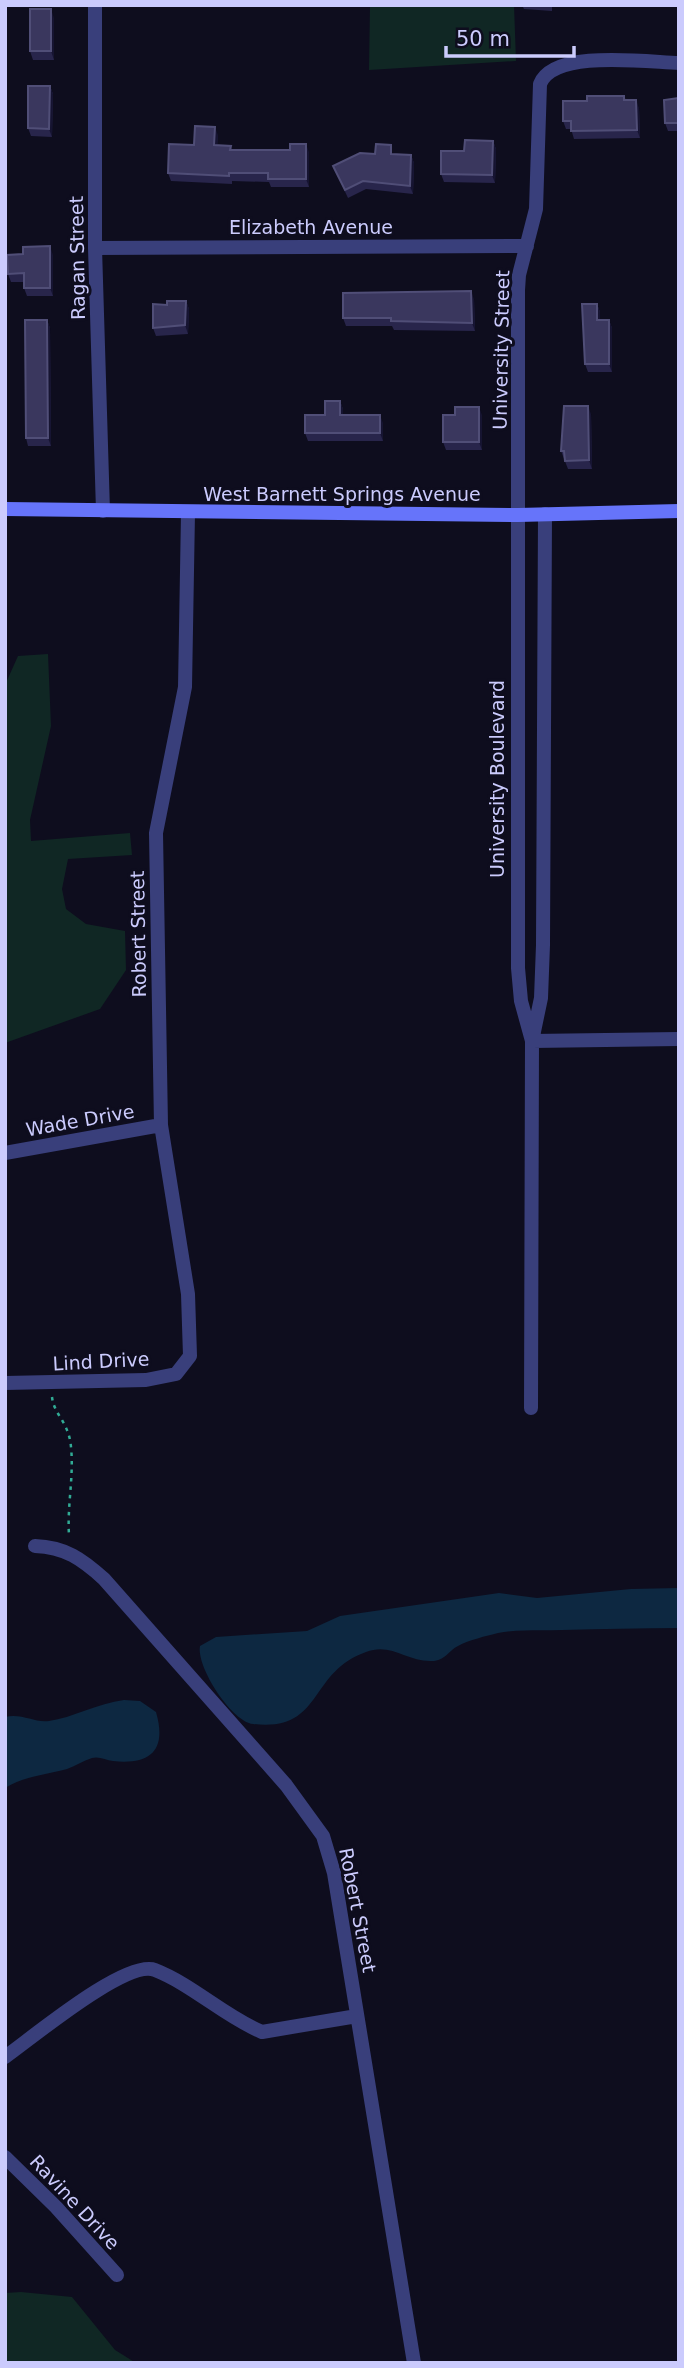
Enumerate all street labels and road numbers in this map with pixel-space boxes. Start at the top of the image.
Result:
street label: Ragan Street [65,196,89,320]
street label: Elizabeth Avenue [229,216,393,238]
street label: University Street [489,270,513,430]
street label: West Barnett Springs Avenue [203,483,481,505]
street label: University Boulevard [486,680,508,878]
street label: Robert Street [126,870,150,998]
street label: Wade Drive [24,1100,136,1140]
street label: Lind Drive [52,1347,150,1375]
street label: Robert Street [335,1846,381,1974]
street label: Ravine Drive [26,2150,124,2254]

